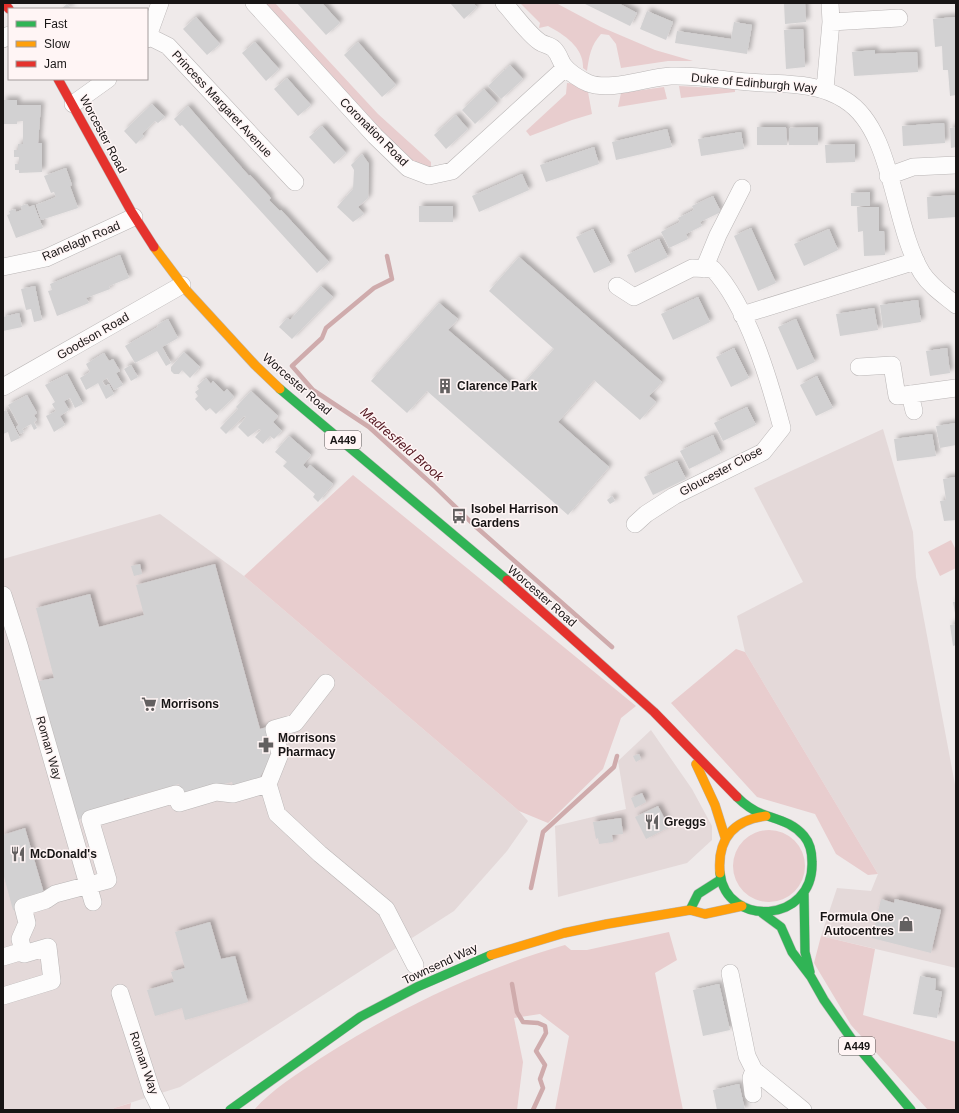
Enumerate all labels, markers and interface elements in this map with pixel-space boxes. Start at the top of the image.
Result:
legend [8,8,148,80]
text: Fast [44,17,68,31]
text: Slow [44,37,70,51]
street label: Princess Margaret Avenue [169,48,275,160]
text: Jam [44,57,67,71]
street label: Duke of Edinburgh Way [690,71,818,95]
street label: Worcester Road [77,93,129,175]
street label: Coronation Road [337,95,411,169]
street label: Ranelagh Road [40,218,122,264]
street label: Goodson Road [55,310,131,362]
street label: Worcester Road [260,350,334,418]
building icon: Clarence Park [436,377,454,395]
place label: Clarence Park [457,379,537,393]
water label: Madresfield Brook [358,404,448,485]
road number: A449 [325,431,361,449]
street label: Gloucester Close [677,443,765,499]
place label: Isobel Harrison Gardens [471,502,558,530]
bus stop icon: Isobel Harrison Gardens [450,507,468,525]
street label: Worcester Road [505,562,579,630]
supermarket icon: Morrisons [140,695,158,713]
place label: Morrisons [161,697,219,711]
street label: Roman Way [33,715,65,781]
place label: Morrisons Pharmacy [278,731,336,759]
pharmacy icon: Morrisons Pharmacy [257,736,275,754]
restaurant icon: Greggs [643,813,661,831]
place label: Greggs [664,815,706,829]
restaurant icon: McDonald's [9,845,27,863]
place label: McDonald's [30,847,97,861]
place label: Formula One Autocentres [820,910,894,938]
shop icon: Formula One Autocentres [897,915,915,933]
street label: Townsend Way [400,941,480,987]
street label: Roman Way [127,1030,161,1096]
road number: A449 [839,1037,875,1055]

